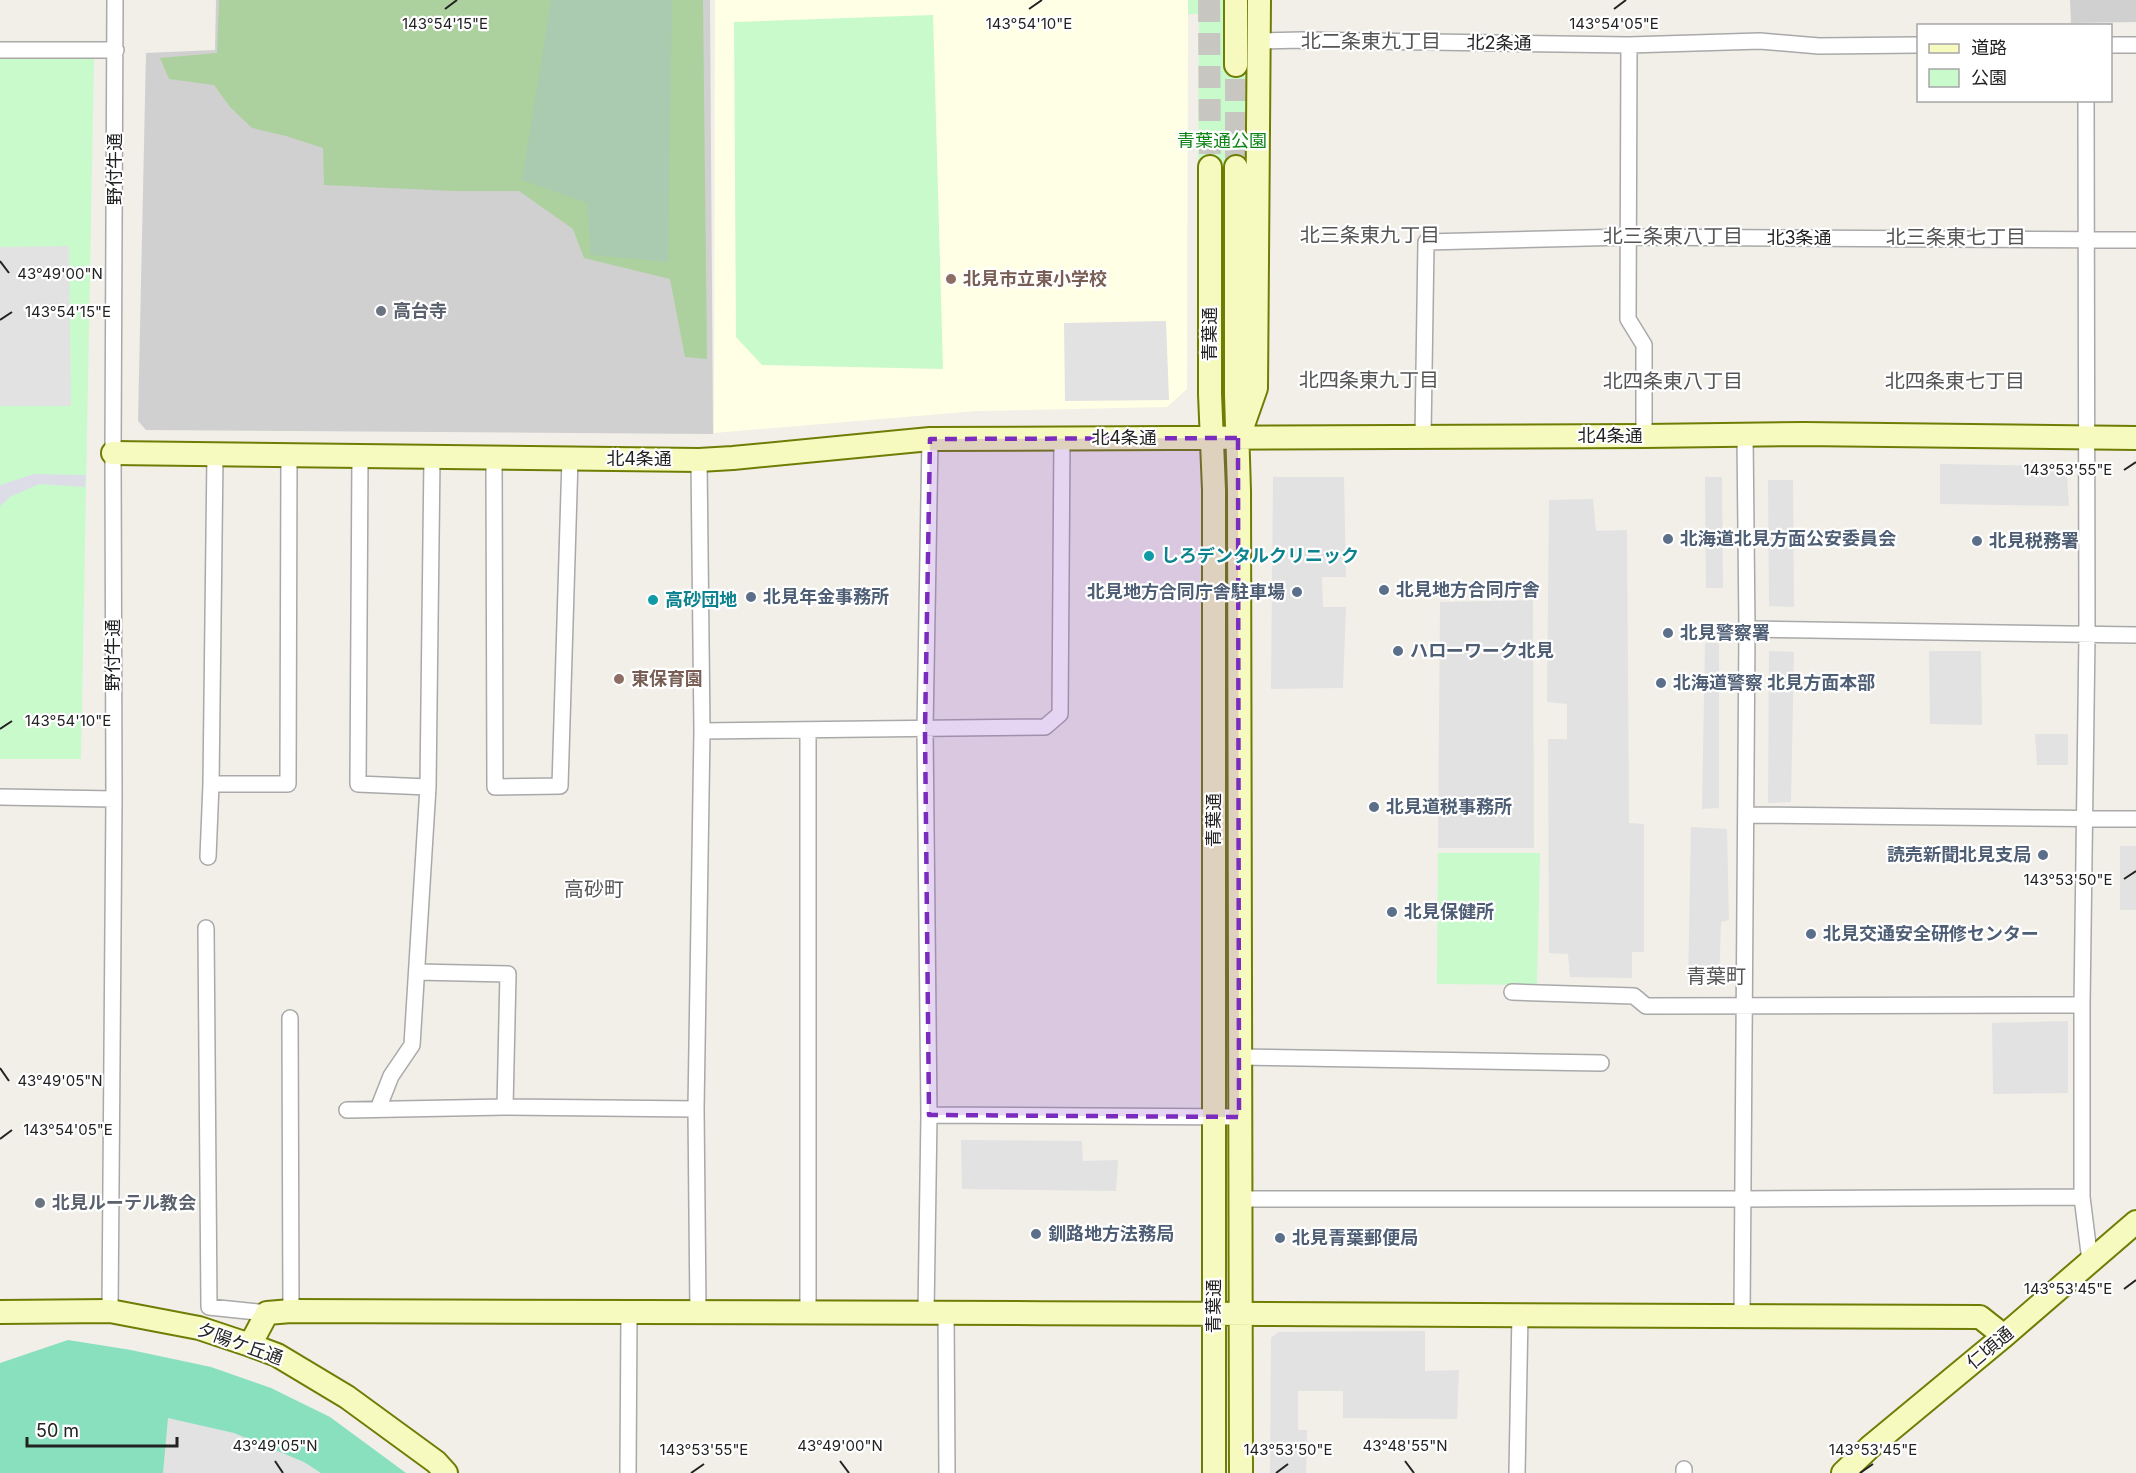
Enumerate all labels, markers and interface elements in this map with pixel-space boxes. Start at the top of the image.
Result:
text: 143°54'15"E [402,14,488,33]
text: 143°54'10"E [986,14,1072,33]
text: 143°54'05"E [1569,14,1659,33]
legend [1917,24,2112,102]
district label: 北二条東九丁目 [1301,29,1441,53]
street label: 北2条通 [1466,31,1532,54]
text: 道路 [1971,37,2007,58]
text: 公園 [1971,67,2007,88]
park label: 青葉通公園 [1177,130,1267,151]
street label: 野付牛通 [104,133,125,205]
district label: 北三条東九丁目 [1300,223,1440,247]
district label: 北三条東八丁目 [1603,224,1743,248]
district label: 北三条東七丁目 [1886,225,2026,249]
street label: 北3条通 [1766,227,1832,248]
text: 43°49'00"N [17,264,103,283]
place label: 北見市立東小学校 [963,268,1107,289]
marker: 北見市立東小学校 [944,272,958,286]
place label: 高台寺 [393,300,447,321]
text: 143°54'15"E [25,302,111,321]
marker: 高台寺 [374,304,388,318]
street label: 青葉通 [1199,307,1220,361]
district label: 北四条東九丁目 [1299,368,1439,392]
district label: 北四条東八丁目 [1603,369,1743,393]
district label: 北四条東七丁目 [1885,369,2025,393]
street label: 北4条通 [1577,425,1643,446]
street label: 北4条通 [1091,427,1157,448]
street label: 北4条通 [606,448,672,469]
text: 143°53'55"E [2024,460,2112,479]
place label: 北海道北見方面公安委員会 [1680,528,1896,549]
place label: 北見税務署 [1989,530,2079,551]
marker: 北海道北見方面公安委員会 [1661,532,1675,546]
marker: 北見税務署 [1970,534,1984,548]
place label: しろデンタルクリニック [1161,545,1359,566]
marker: しろデンタルクリニック [1142,549,1156,563]
place label: 北見地方合同庁舎 [1396,579,1540,600]
place label: 北見地方合同庁舎駐車場 [1087,581,1285,602]
marker: 北見地方合同庁舎 [1377,583,1391,597]
marker: 北見地方合同庁舎駐車場 [1290,585,1304,599]
place label: 北見年金事務所 [763,586,889,607]
place label: 高砂団地 [665,589,737,610]
marker: 北見年金事務所 [744,590,758,604]
marker: 高砂団地 [646,593,660,607]
street label: 野付牛通 [102,619,123,691]
place label: 北見警察署 [1680,622,1770,643]
marker: 北見警察署 [1661,626,1675,640]
place label: ハローワーク北見 [1410,640,1554,661]
marker: ハローワーク北見 [1391,644,1405,658]
place label: 東保育園 [631,668,703,689]
marker: 東保育園 [612,672,626,686]
place label: 北海道警察 北見方面本部 [1673,672,1875,693]
marker: 北海道警察 北見方面本部 [1654,676,1668,690]
text: 143°54'10"E [25,711,111,730]
street label: 青葉通 [1203,793,1224,847]
place label: 北見道税事務所 [1386,796,1512,817]
marker: 北見道税事務所 [1367,800,1381,814]
place label: 読売新聞北見支局 [1887,844,2031,865]
marker: 読売新聞北見支局 [2036,848,2050,862]
text: 143°53'50"E [2023,870,2113,889]
district label: 高砂町 [564,877,624,901]
place label: 北見保健所 [1404,901,1494,922]
marker: 北見保健所 [1385,905,1399,919]
place label: 北見交通安全研修センター [1823,923,2039,944]
marker: 北見交通安全研修センター [1804,927,1818,941]
district label: 青葉町 [1686,964,1746,988]
text: 43°49'05"N [17,1071,103,1090]
text: 143°54'05"E [23,1120,113,1139]
place label: 北見ルーテル教会 [52,1192,196,1213]
marker: 北見ルーテル教会 [33,1196,47,1210]
place label: 釧路地方法務局 [1048,1223,1174,1244]
marker: 釧路地方法務局 [1029,1227,1043,1241]
place label: 北見青葉郵便局 [1292,1227,1418,1248]
marker: 北見青葉郵便局 [1273,1231,1287,1245]
street label: 青葉通 [1203,1279,1224,1333]
text: 143°53'45"E [2024,1279,2112,1298]
street label: 夕陽ケ丘通 [194,1318,286,1369]
street label: 仁頃通 [1962,1322,2017,1373]
scale bar [27,1410,177,1448]
text: 50 m [36,1420,79,1441]
text: 43°49'05"N [232,1436,318,1455]
text: 43°49'00"N [797,1436,883,1455]
text: 43°48'55"N [1363,1436,1447,1455]
text: 143°53'55"E [660,1440,748,1459]
text: 143°53'50"E [1243,1440,1333,1459]
text: 143°53'45"E [1829,1440,1917,1459]

